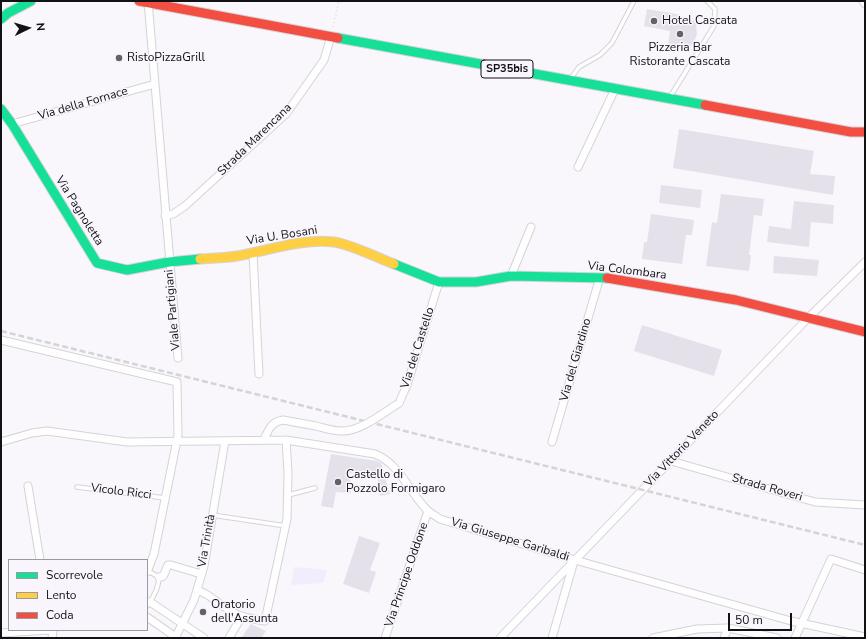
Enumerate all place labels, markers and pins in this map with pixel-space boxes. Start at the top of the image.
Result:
place label: Hotel Cascata [662,14,737,28]
marker: Hotel Cascata [649,16,659,26]
marker: Pizzeria Bar Ristorante Cascata [675,29,685,39]
place label: Pizzeria Bar Ristorante Cascata [630,41,730,69]
place label: RistoPizzaGrill [127,51,205,65]
marker: RistoPizzaGrill [114,53,124,63]
place label: Castello di Pozzolo Formigaro [346,468,445,496]
marker: Castello di Pozzolo Formigaro [333,477,343,487]
place label: Oratorio dell'Assunta [211,598,278,626]
marker: Oratorio dell'Assunta [198,607,208,617]

